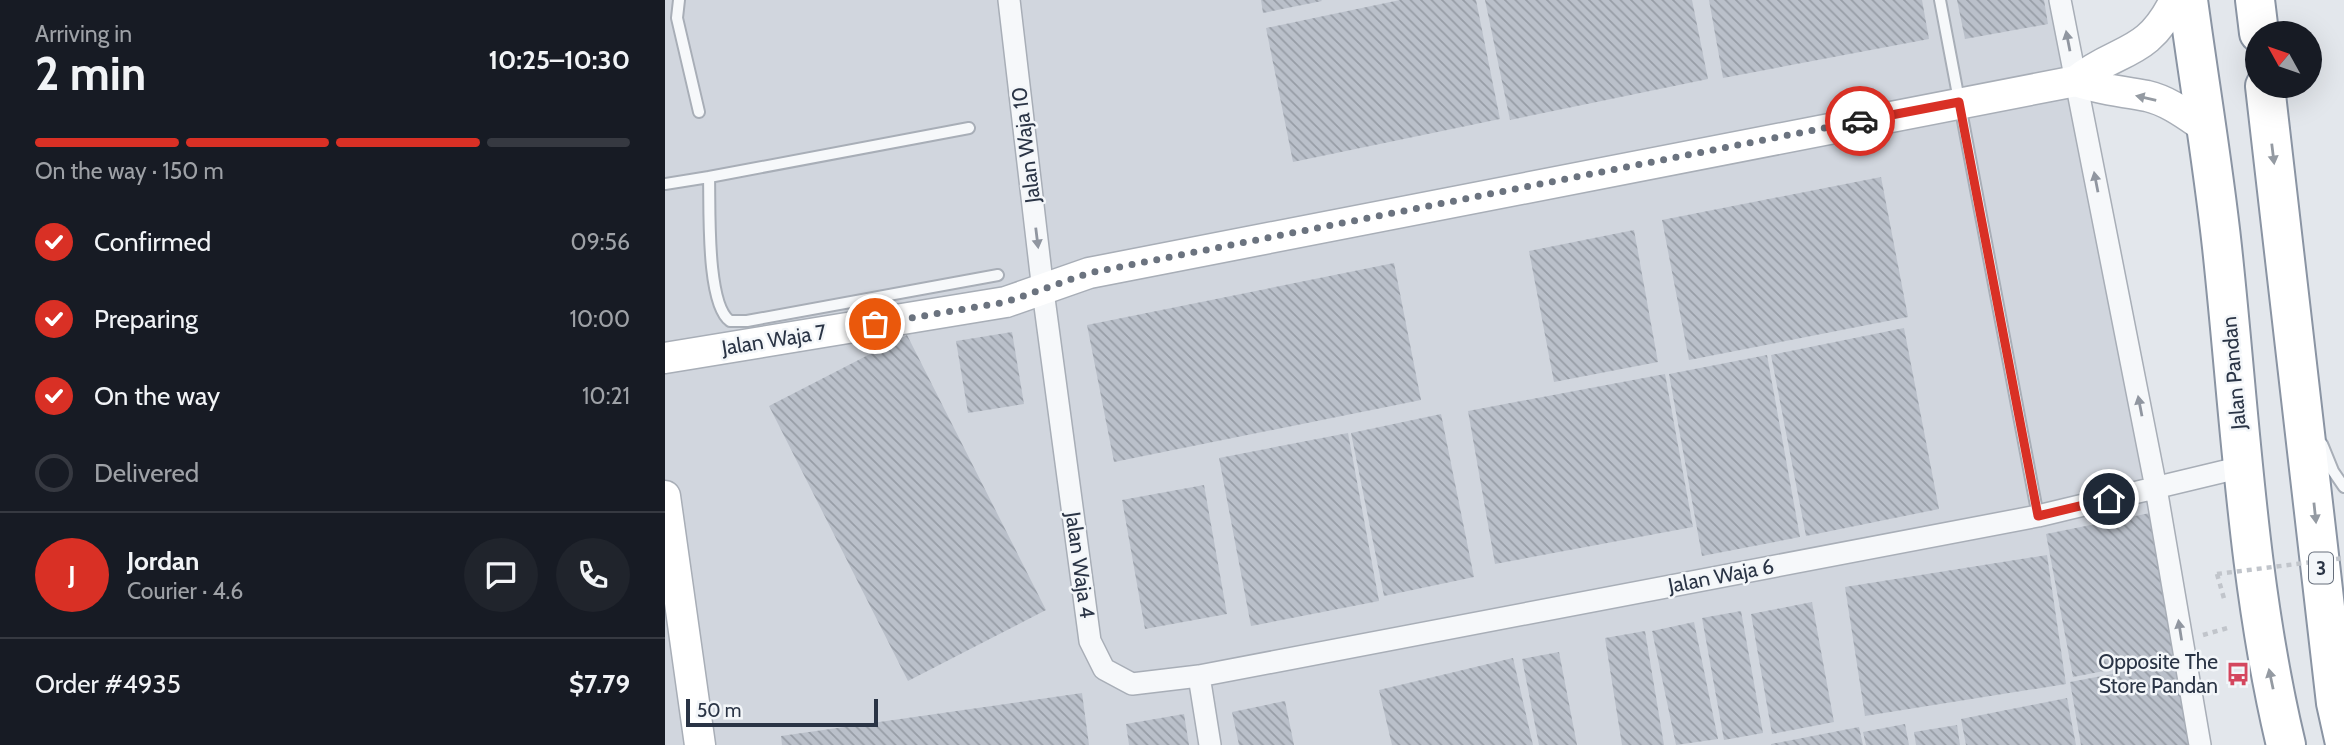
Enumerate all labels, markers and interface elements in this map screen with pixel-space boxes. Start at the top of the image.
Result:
text: Arriving in [35,20,132,48]
north arrow [2245,21,2322,98]
map controls [2245,21,2322,98]
one-way arrow [2062,30,2073,52]
text: 10:25–10:30 [488,44,630,76]
text: 2 min [35,46,146,102]
street label: Jalan Waja 10 [1006,86,1046,205]
courier [1825,86,1895,156]
one-way arrow [2134,92,2156,103]
icon: car [1841,102,1879,140]
one-way arrow [2267,143,2278,165]
text: On the way · 150 m [35,157,224,185]
one-way arrow [2090,171,2101,193]
icon: check [35,223,73,261]
text: Confirmed [94,226,211,258]
one-way arrow [1031,227,1042,249]
text: 09:56 [571,228,630,256]
pin [845,294,905,354]
icon: check [35,300,73,338]
text: Preparing [94,303,198,335]
text: 10:00 [570,305,630,333]
icon: bag [856,305,894,343]
street label: Jalan Pandan [2216,315,2251,432]
street label: Jalan Waja 7 [719,319,829,361]
icon: check [35,377,73,415]
text: On the way [94,380,220,412]
text: 10:21 [582,382,630,410]
one-way arrow [2134,395,2145,417]
text: Delivered [94,457,199,489]
pin [2079,469,2139,529]
icon: home [2090,480,2128,518]
one-way arrow [2309,502,2320,524]
street label: Jalan Waja 4 [1060,509,1100,620]
button: chat [464,538,538,612]
button: phone [556,538,630,612]
text: Jordan [127,545,199,577]
road number: 3 [2309,552,2333,583]
street label: Jalan Waja 6 [1665,553,1776,599]
text: J [68,559,76,591]
text: Courier · 4.6 [127,577,243,605]
one-way arrow [2174,618,2185,640]
place label: Opposite The Store Pandan [2098,649,2218,698]
bus stop icon: Opposite The Store Pandan [2224,660,2252,688]
text: Order #4935 [35,668,181,700]
text: $7.79 [569,668,630,700]
one-way arrow [2265,668,2276,690]
scale bar [686,696,879,728]
text: 50 m [697,699,741,722]

